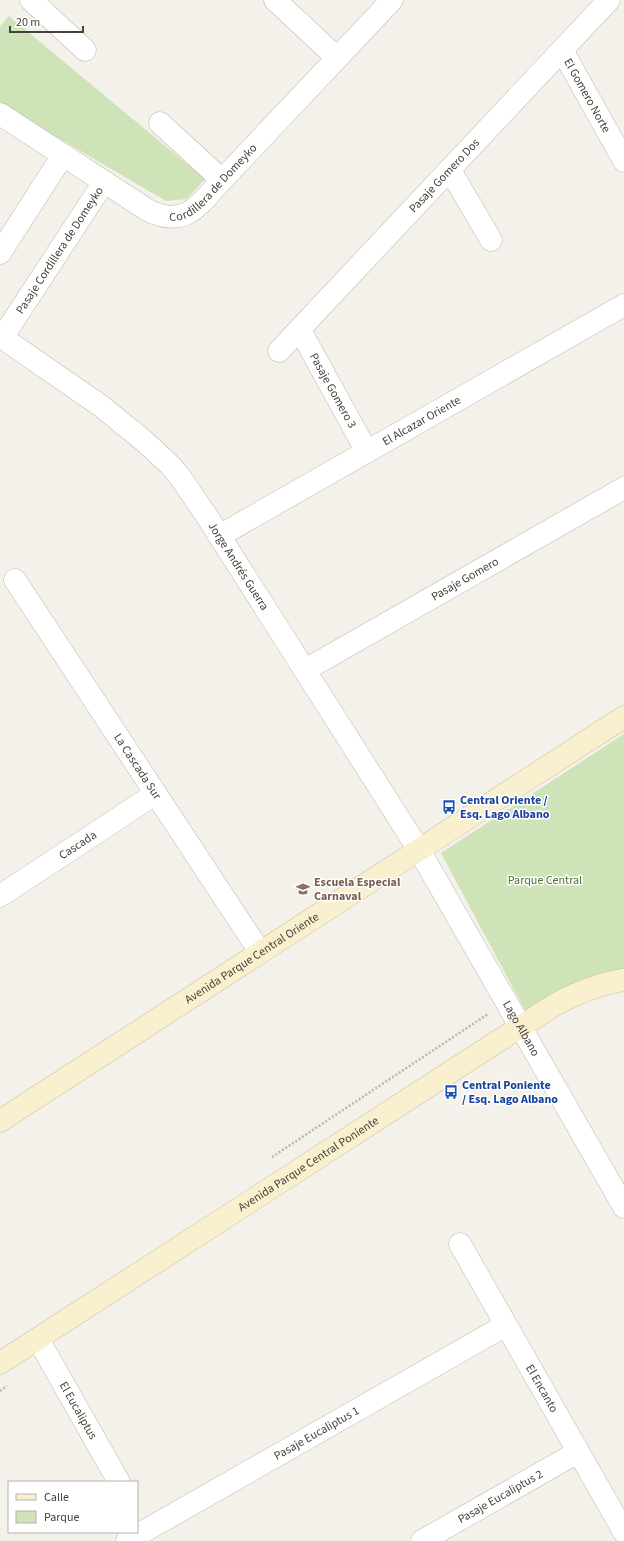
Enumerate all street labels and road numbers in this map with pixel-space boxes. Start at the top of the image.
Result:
street label: El Gomero Norte [560,55,615,136]
street label: Pasaje Gomero Dos [405,134,483,216]
street label: Cordillera de Domeyko [169,140,261,225]
street label: Pasaje Cordillera de Domeyko [12,183,107,317]
street label: Pasaje Gomero 3 [306,350,361,431]
street label: El Alcazar Oriente [379,391,464,450]
street label: Jorge Andrés Guerra [204,519,273,614]
street label: Pasaje Gomero [428,553,502,605]
street label: La Cascada Sur [110,730,166,803]
street label: Cascada [55,826,100,864]
street label: Avenida Parque Central Oriente [181,908,322,1008]
street label: Lago Albano [499,997,544,1059]
street label: Avenida Parque Central Poniente [235,1112,382,1216]
street label: El Encanto [522,1361,563,1416]
street label: El Eucaliptus [55,1378,102,1442]
street label: Pasaje Eucaliptus 1 [271,1402,362,1464]
street label: Pasaje Eucaliptus 2 [454,1465,546,1527]

